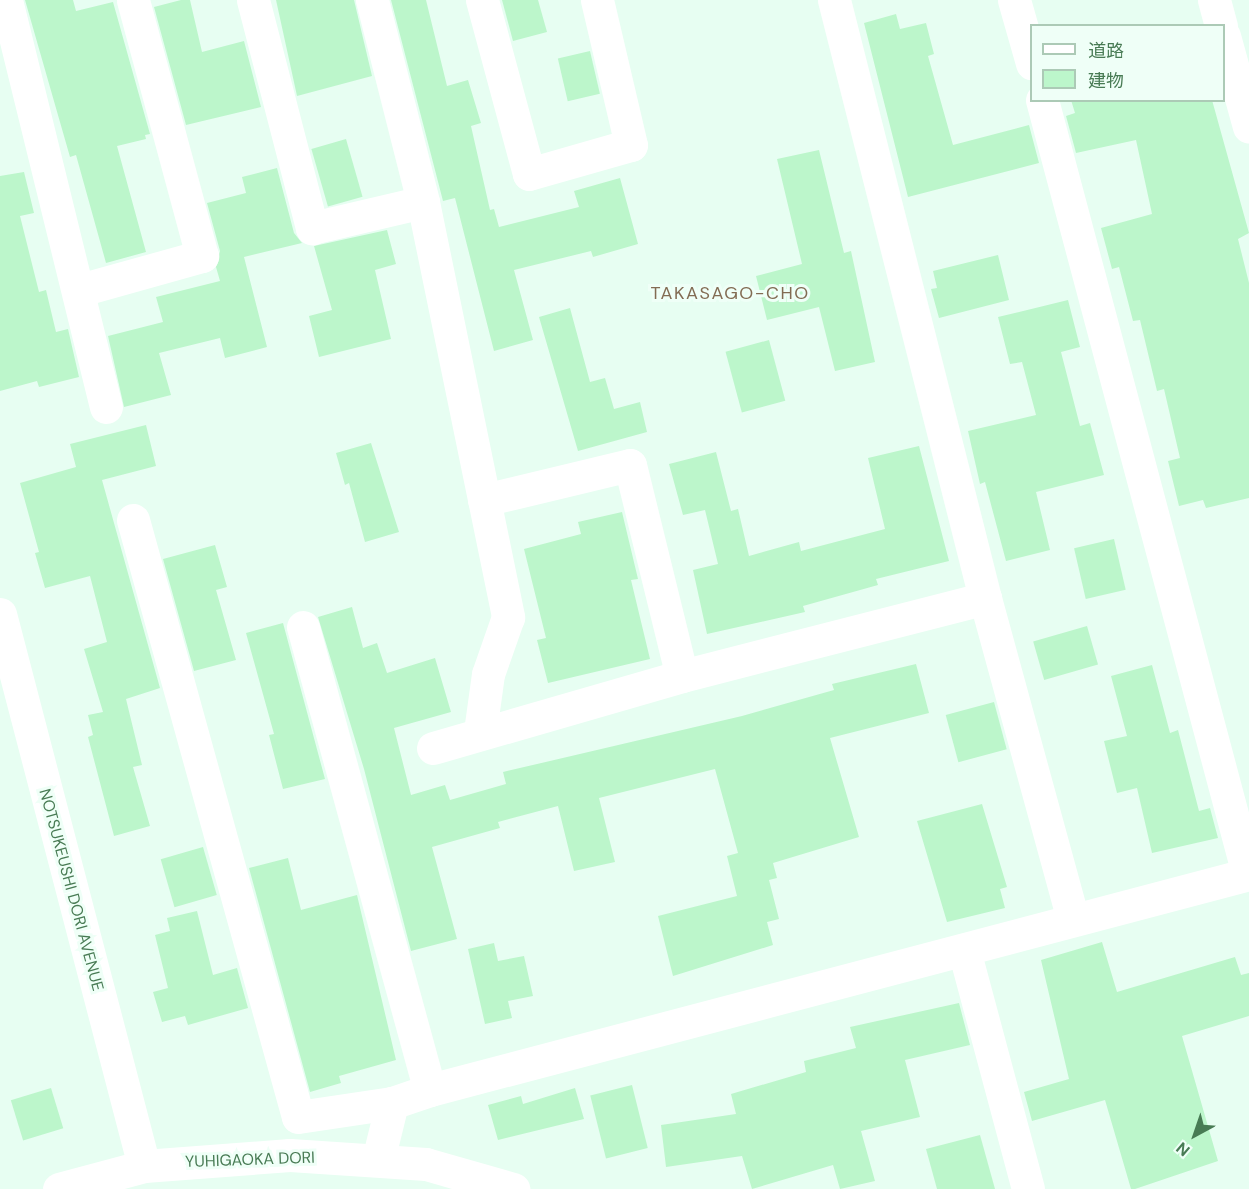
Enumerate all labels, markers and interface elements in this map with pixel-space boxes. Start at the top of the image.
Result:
legend [1030,24,1225,102]
text: 道路 [1088,39,1124,63]
text: 建物 [1088,69,1124,93]
district label: TAKASAGO-CHO [650,282,810,304]
street label: NOTSUKEUSHI DORI AVENUE [35,787,107,993]
north arrow [1165,1105,1225,1165]
text: N [1172,1137,1194,1161]
street label: YUHIGAOKA DORI [185,1148,315,1172]

